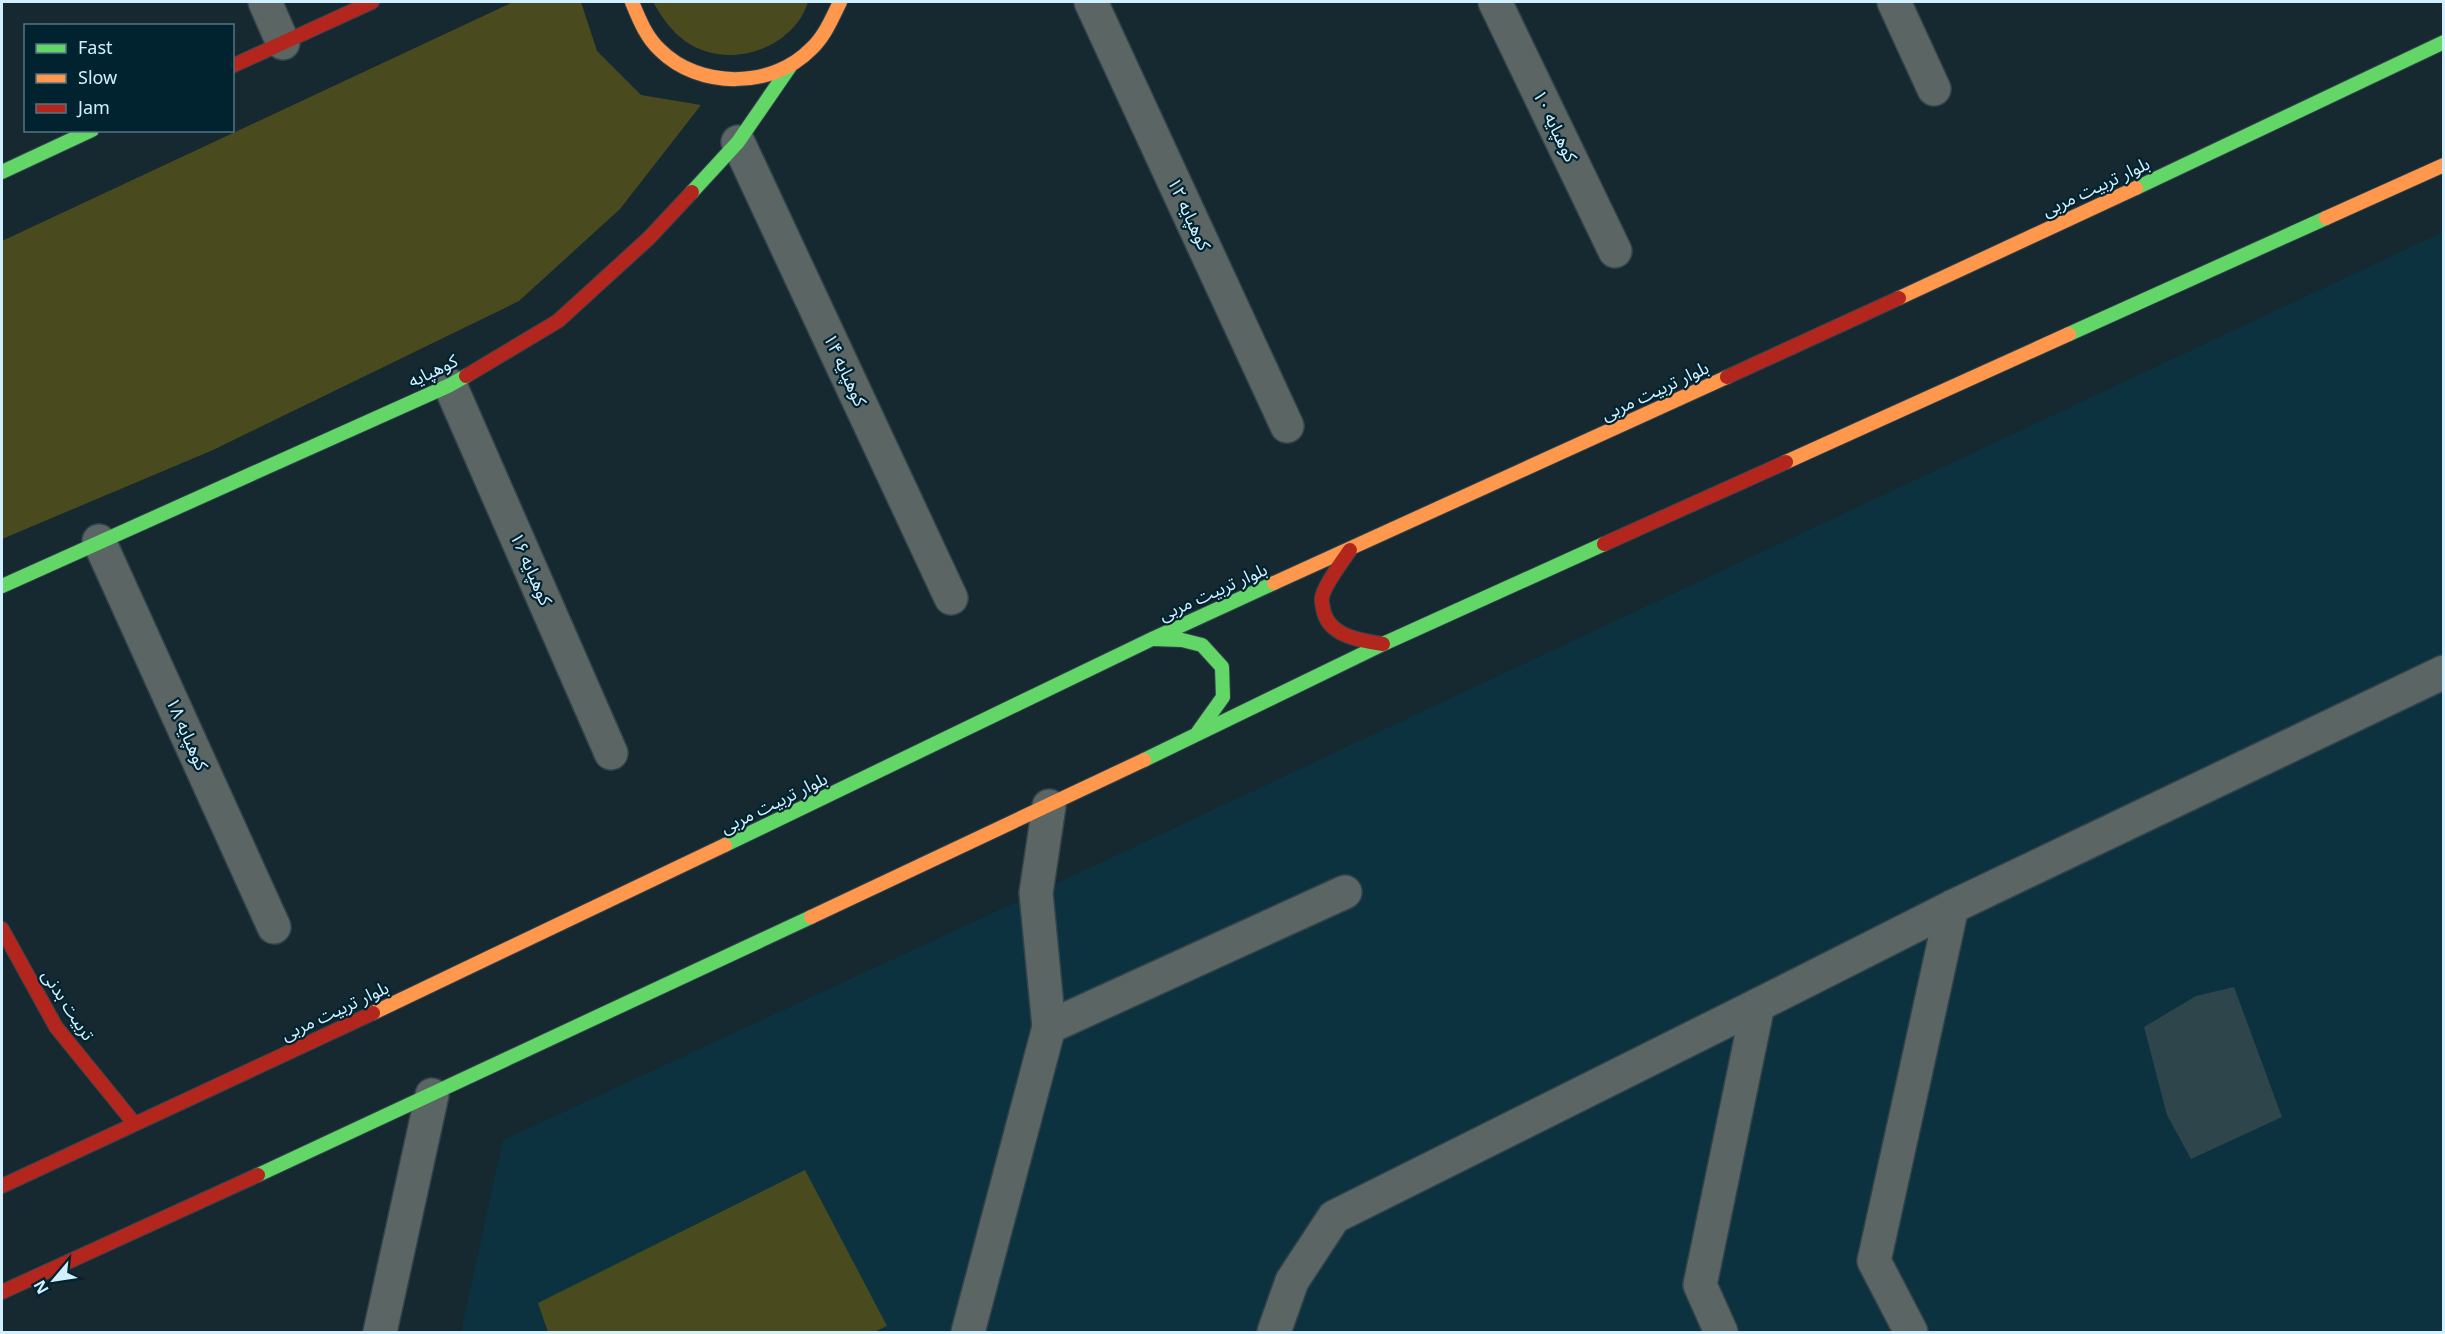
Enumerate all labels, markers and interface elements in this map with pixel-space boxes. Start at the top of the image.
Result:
legend [24,24,234,132]
text: Fast [78,35,113,59]
text: Slow [78,65,117,89]
street label: کوهپایه ۱۰ [1528,85,1584,166]
text: Jam [76,95,110,119]
street label: بلوار تربیت مربی [2038,151,2153,222]
street label: کوهپایه ۱۲ [1163,173,1217,254]
street label: کوهپایه ۱۴ [819,329,873,410]
street label: کوهپایه [404,348,462,392]
street label: بلوار تربیت مربی [1597,355,1712,426]
street label: کوهپایه ۱۶ [505,528,559,610]
street label: بلوار تربیت مربی [1155,556,1271,626]
street label: کوهپایه ۱۸ [161,693,215,775]
street label: بلوار تربیت مربی [716,766,831,838]
street label: تربیت بدنی [37,964,101,1045]
street label: بلوار تربیت مربی [277,975,392,1046]
north arrow [24,1250,84,1310]
text: N [28,1276,54,1298]

